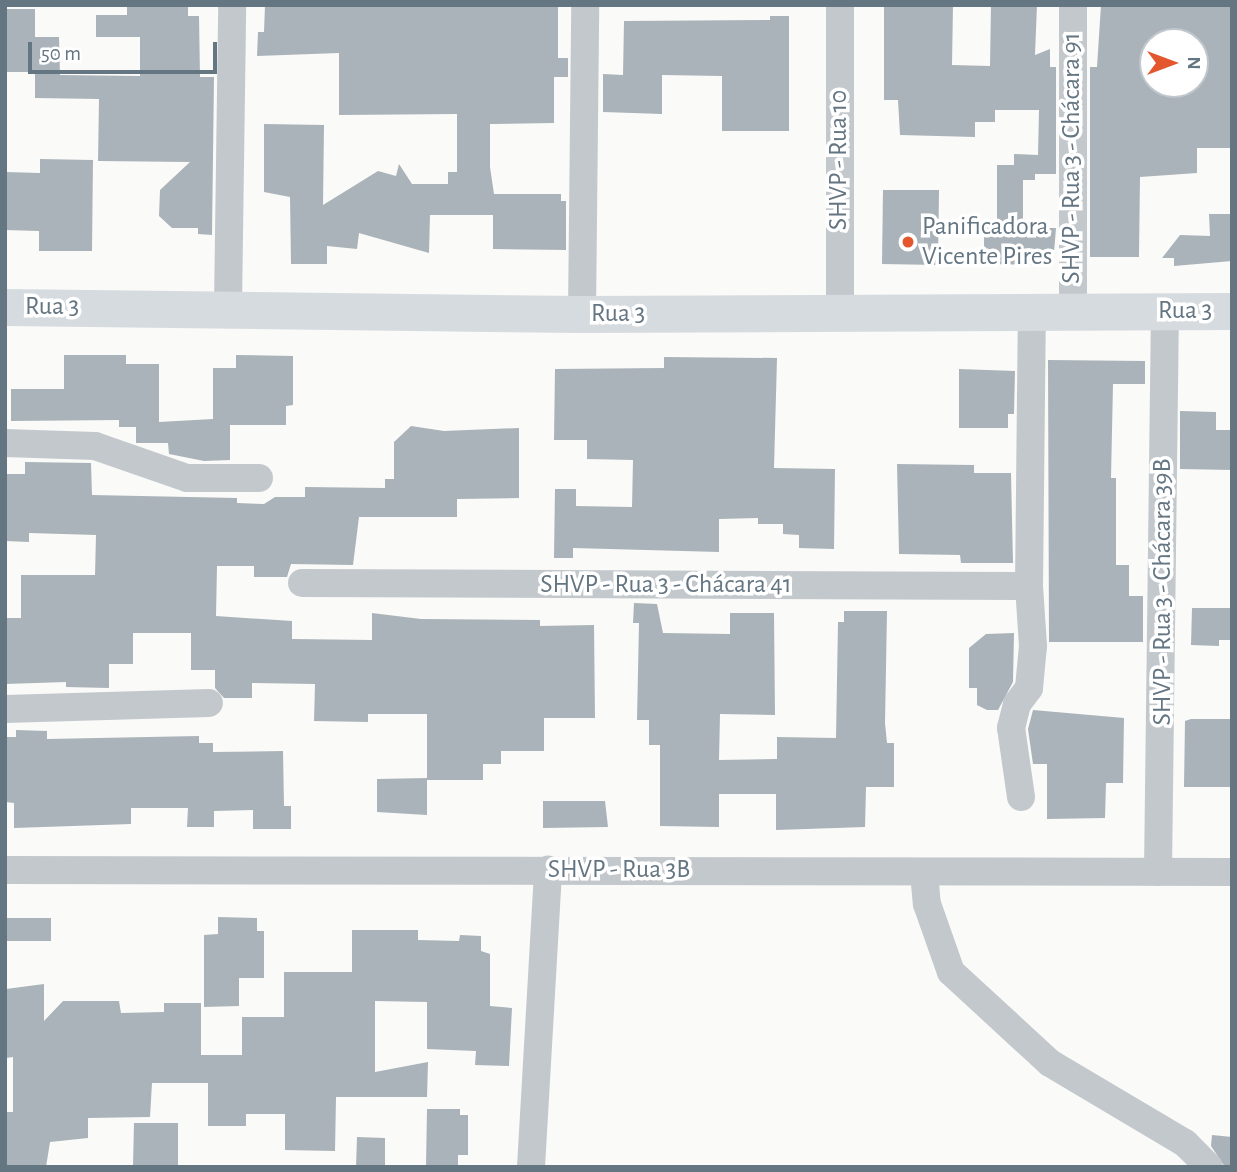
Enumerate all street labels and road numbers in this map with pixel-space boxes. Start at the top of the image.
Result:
street label: SHVP - Rua 3 - Chácara 91 [1056,32,1088,284]
street label: SHVP - Rua 10 [823,90,855,230]
street label: Rua 3 [25,291,79,323]
street label: Rua 3 [1158,295,1212,327]
street label: Rua 3 [591,298,645,330]
street label: SHVP - Rua 3 - Chácara 39B [1147,459,1179,725]
street label: SHVP - Rua 3 - Chácara 41 [540,569,792,601]
street label: SHVP - Rua 3B [548,854,690,886]

